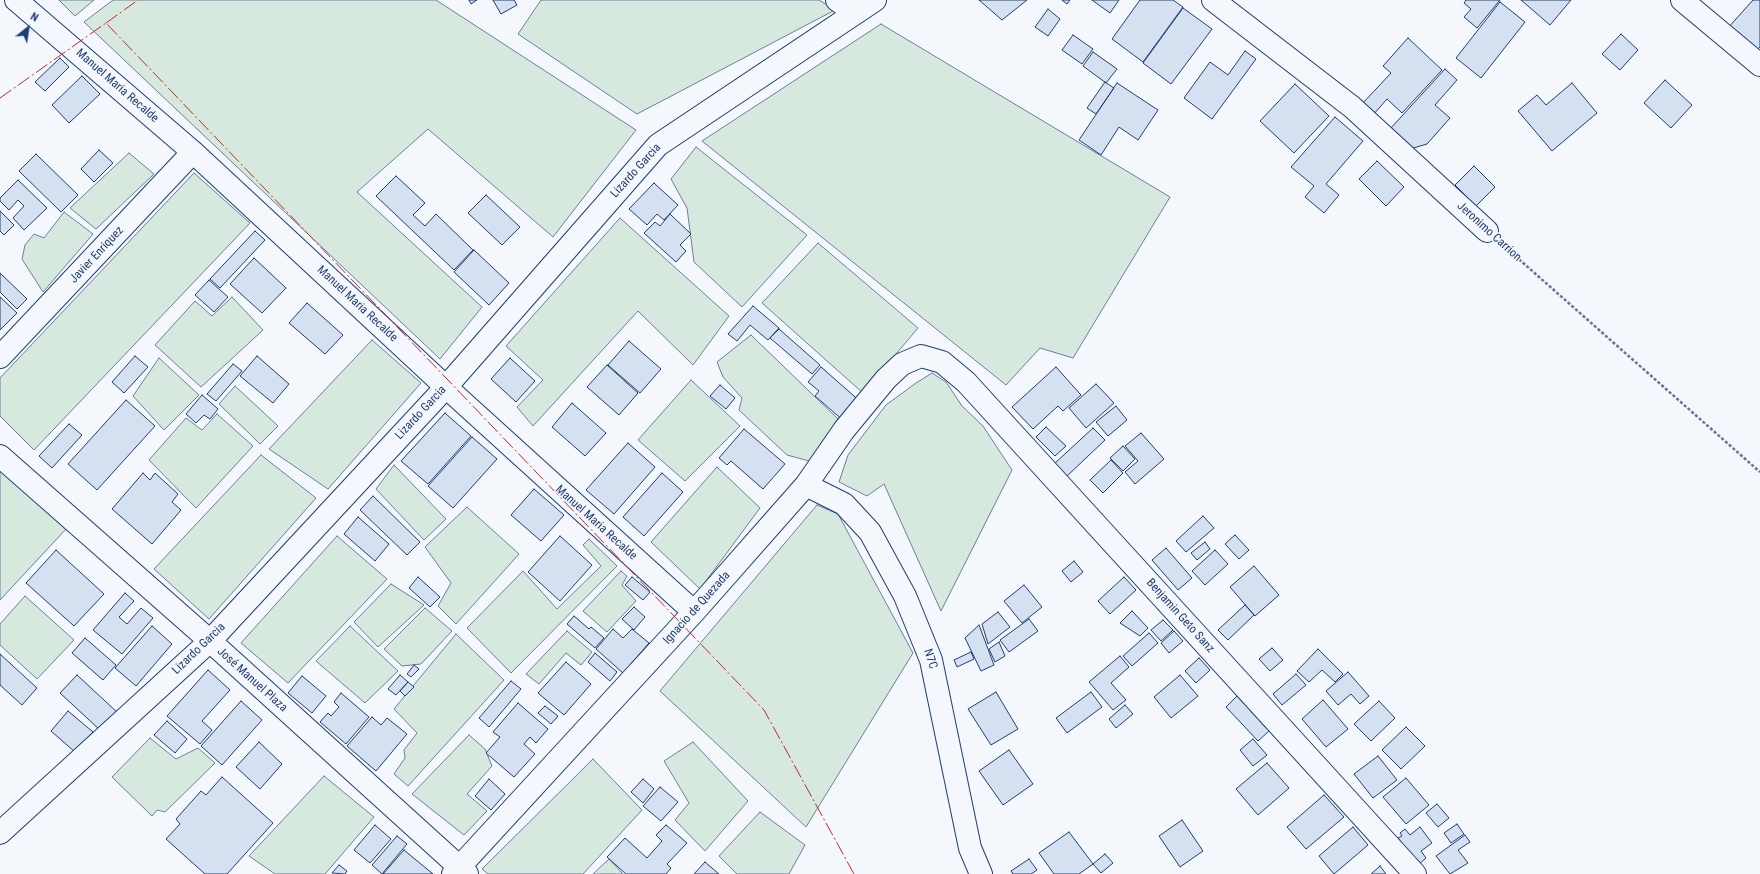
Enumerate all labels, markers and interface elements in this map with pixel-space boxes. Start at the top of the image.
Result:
north arrow [8,8,48,48]
text: N [28,10,40,24]
street label: Manuel Maria Recalde [73,46,161,126]
street label: Lizardo Garcia [608,141,664,201]
street label: Jeronimo Carrion [1454,199,1524,265]
street label: Javier Enriquez [67,224,127,286]
street label: Manuel Maria Recalde [314,263,400,345]
street label: Lizardo Garcia [392,383,450,443]
street label: Manuel Maria Recalde [552,483,640,563]
street label: Ignacio de Quezada [660,569,734,647]
street label: Benjamin Geto Sanz [1143,576,1217,656]
street label: Lizardo Garcia [169,620,229,678]
street label: José Manuel Plaza [214,645,290,715]
street label: N7C [920,647,940,671]

